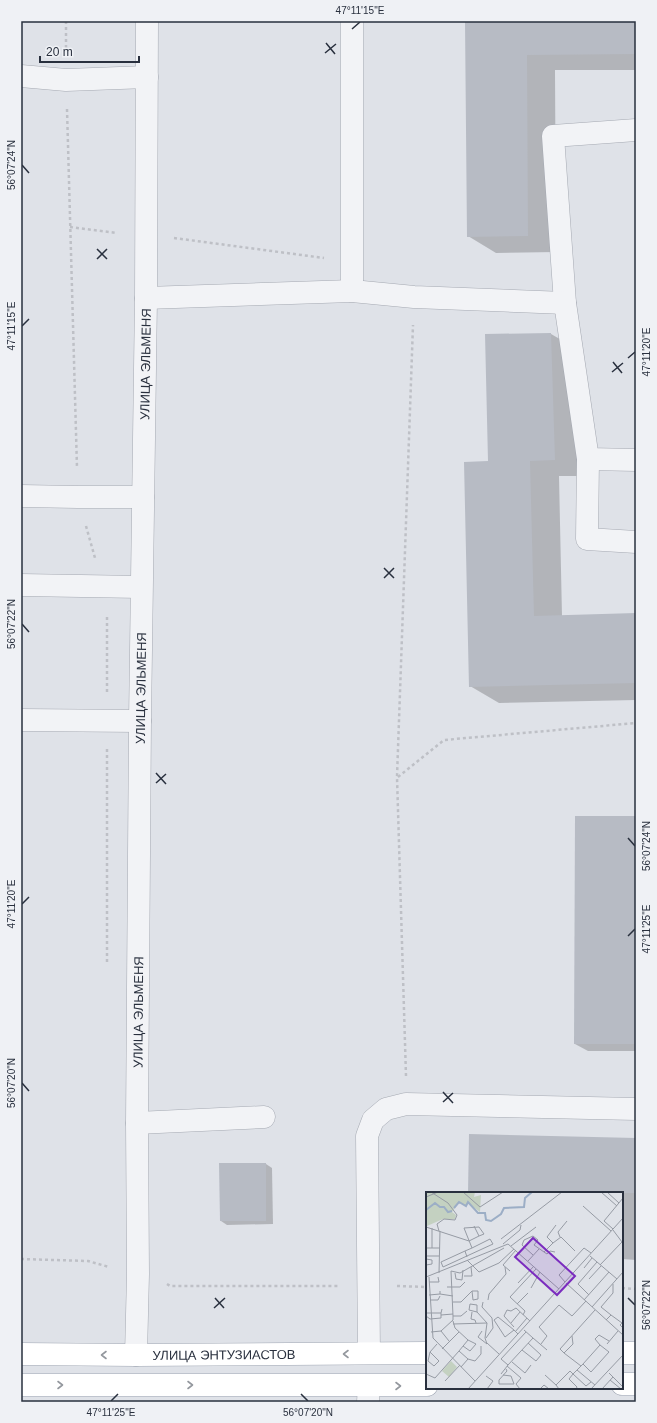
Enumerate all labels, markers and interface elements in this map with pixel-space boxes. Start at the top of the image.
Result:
text: 47°11'15"E [336,5,385,16]
scale bar [40,38,139,64]
text: 20 m [46,45,73,59]
text: 56°07'24"N [6,140,17,190]
text: 47°11'15"E [6,301,17,350]
street label: УЛИЦА ЭЛЬМЕНЯ [137,308,154,420]
text: 47°11'20"E [641,327,652,376]
text: 56°07'22"N [6,599,17,649]
street label: УЛИЦА ЭЛЬМЕНЯ [133,632,149,744]
text: 56°07'24"N [641,821,652,871]
text: 47°11'20"E [6,879,17,928]
text: 47°11'25"E [641,904,652,953]
street label: УЛИЦА ЭЛЬМЕНЯ [130,956,146,1068]
text: 56°07'20"N [6,1058,17,1108]
inset map [426,1192,623,1389]
text: 56°07'22"N [641,1280,652,1330]
street label: УЛИЦА ЭНТУЗИАСТОВ [152,1347,296,1363]
one-way arrow [343,1350,349,1358]
one-way arrow [101,1351,107,1359]
one-way arrow [57,1381,63,1389]
one-way arrow [187,1381,193,1389]
one-way arrow [395,1382,401,1390]
text: 47°11'25"E [87,1407,136,1418]
text: 56°07'20"N [283,1407,333,1418]

